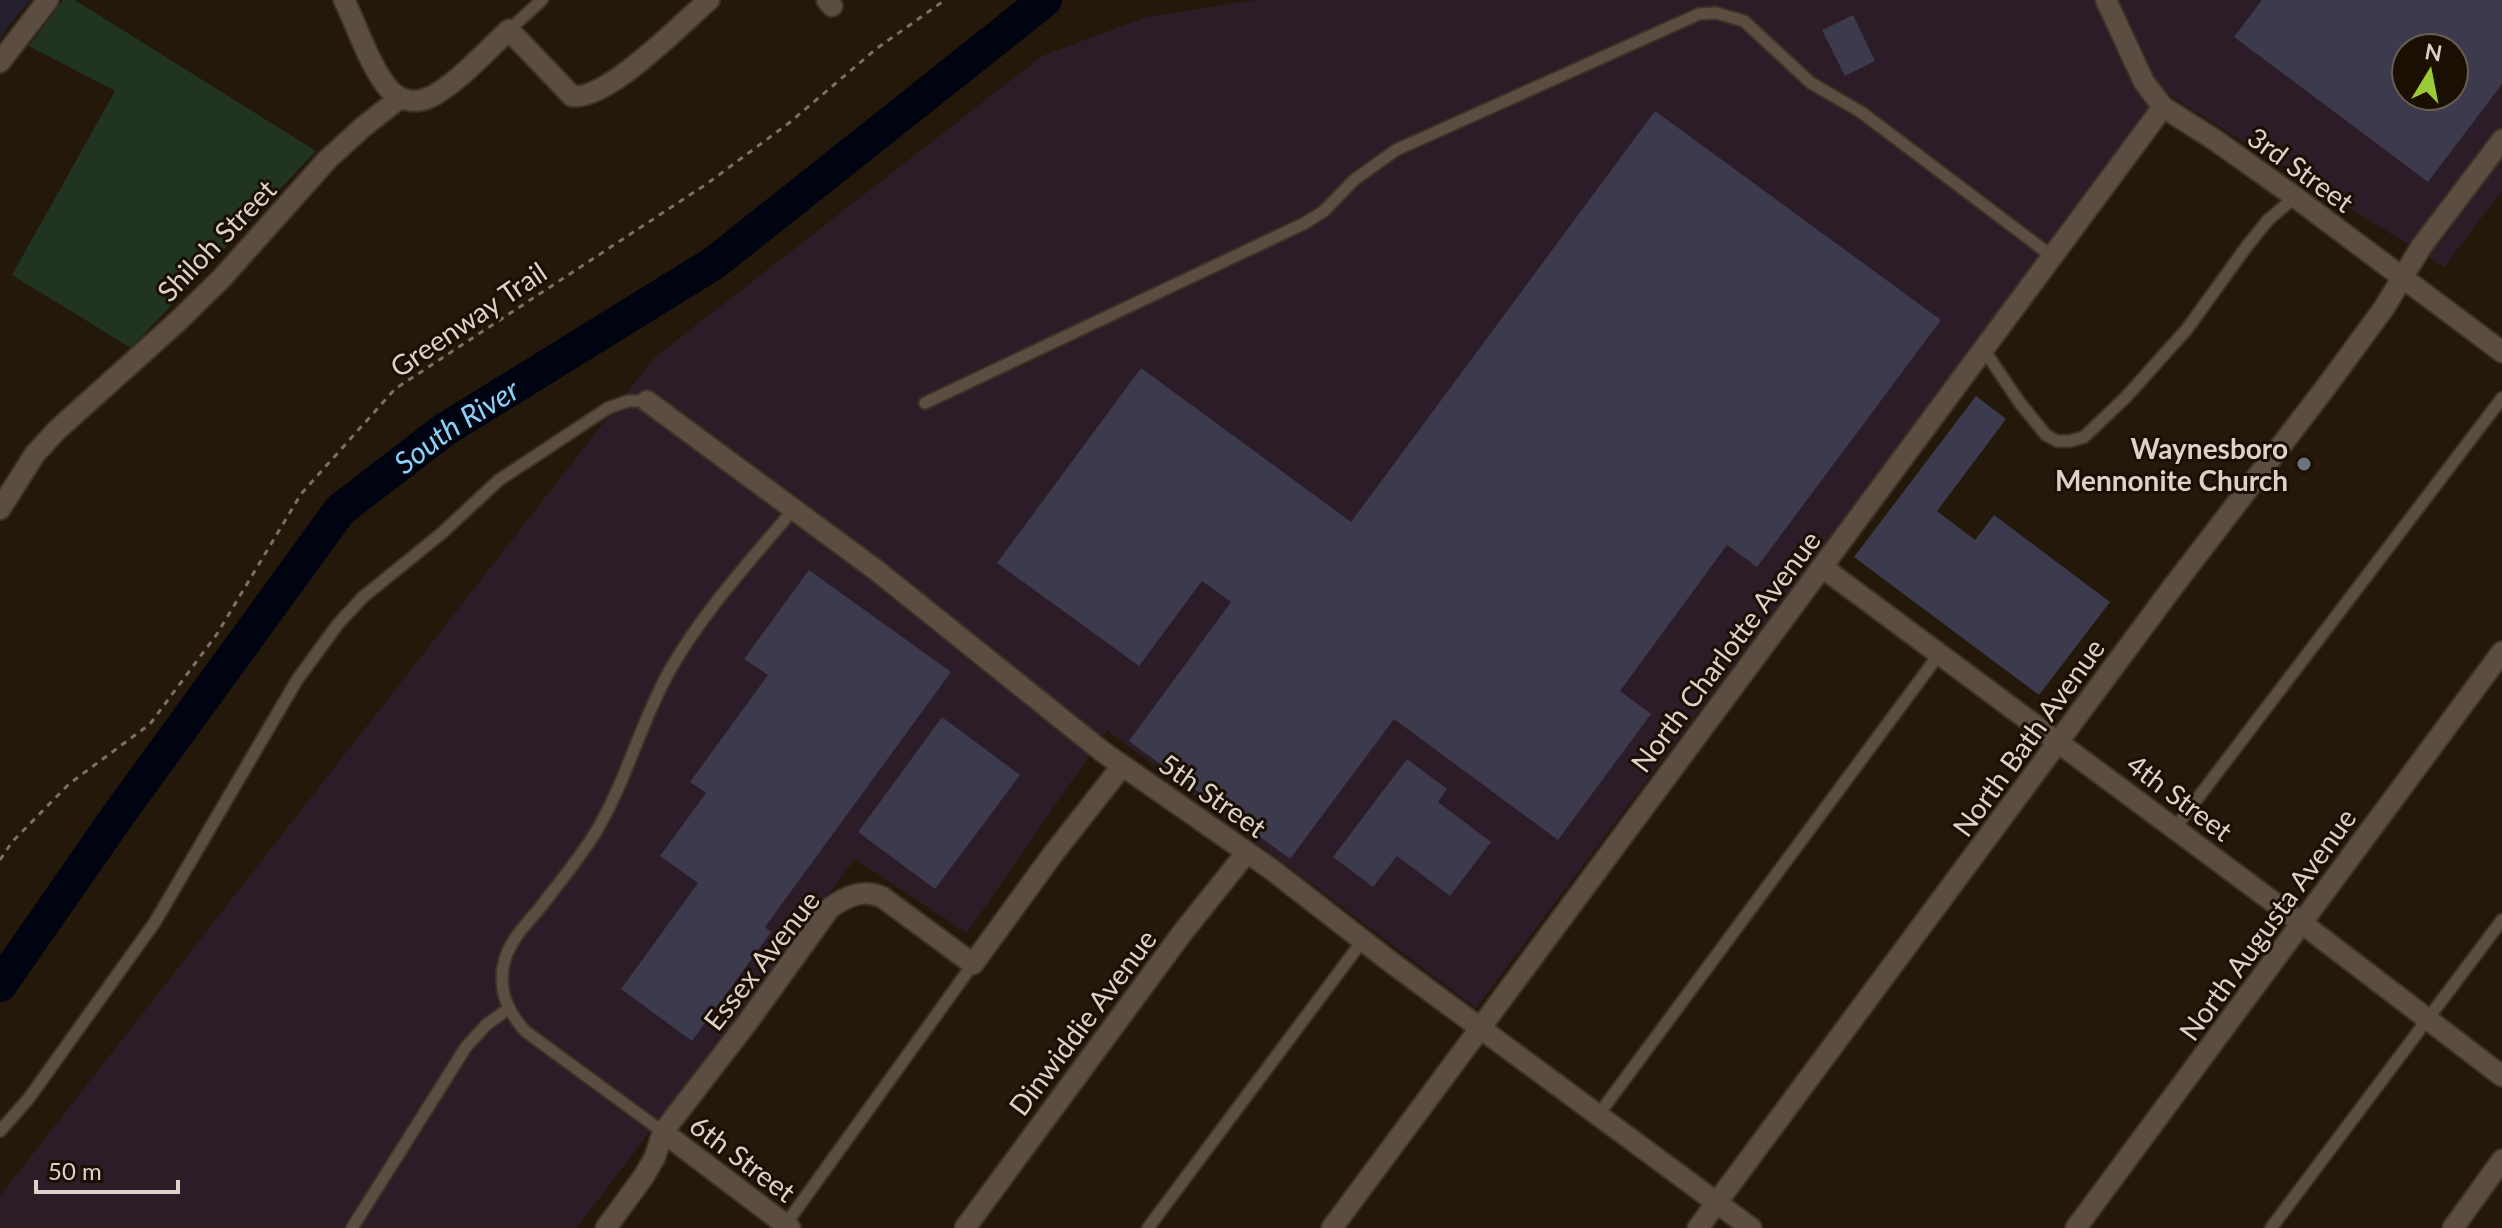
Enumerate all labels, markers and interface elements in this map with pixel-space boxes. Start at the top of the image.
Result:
north arrow [2390,32,2470,112]
text: N [2423,37,2444,67]
street label: 3rd Street [2241,119,2361,219]
street label: Shiloh Street [149,172,283,308]
street label: Greenway Trail [383,254,553,384]
water label: South River [386,370,526,480]
place label: Waynesboro Mennonite Church [2055,431,2288,497]
marker: Waynesboro Mennonite Church [2295,455,2313,473]
street label: North Charlotte Avenue [1623,524,1827,778]
street label: North Bath Avenue [1945,632,2111,842]
street label: 5th Street [1153,746,1273,844]
street label: 4th Street [2121,746,2239,848]
street label: North Augusta Avenue [2171,801,2363,1047]
street label: Essex Avenue [696,883,826,1037]
street label: Dinwiddie Avenue [1001,922,1163,1122]
street label: 6th Street [684,1107,802,1209]
scale bar [36,1144,178,1194]
text: 50 m [48,1156,102,1185]

